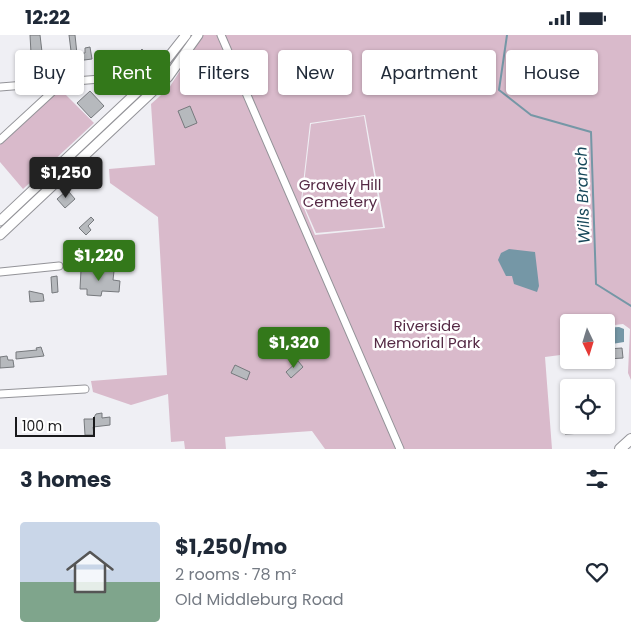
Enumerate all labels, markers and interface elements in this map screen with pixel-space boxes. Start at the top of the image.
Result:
text: 12:22 [25,4,70,31]
chip: Buy [15,50,84,95]
chip: Rent [94,50,170,95]
chip: Filters [180,50,268,95]
chip: New [278,50,352,95]
chip: Apartment [362,50,496,95]
chip: House [506,50,598,95]
water label: Wills Branch [569,146,596,244]
pin: $1,250 [25,156,107,199]
text: $1,250 [40,161,92,184]
park label: Gravely Hill Cemetery [299,174,381,212]
pin: $1,220 [58,239,140,282]
text: $1,220 [74,244,124,267]
north arrow [560,314,615,369]
map controls [560,314,615,434]
park label: Riverside Memorial Park [374,315,481,353]
pin: $1,320 [253,327,335,369]
text: $1,320 [269,331,319,354]
button: locate [560,379,615,434]
scale bar [15,414,95,437]
text: 100 m [22,416,62,436]
text: 3 homes [20,465,112,494]
icon: filters [583,465,611,493]
text: $1,250/mo [175,532,287,561]
icon: home [60,542,120,602]
icon: heart [583,558,611,586]
text: 2 rooms · 78 m² [175,563,297,586]
text: Old Middleburg Road [175,588,344,611]

